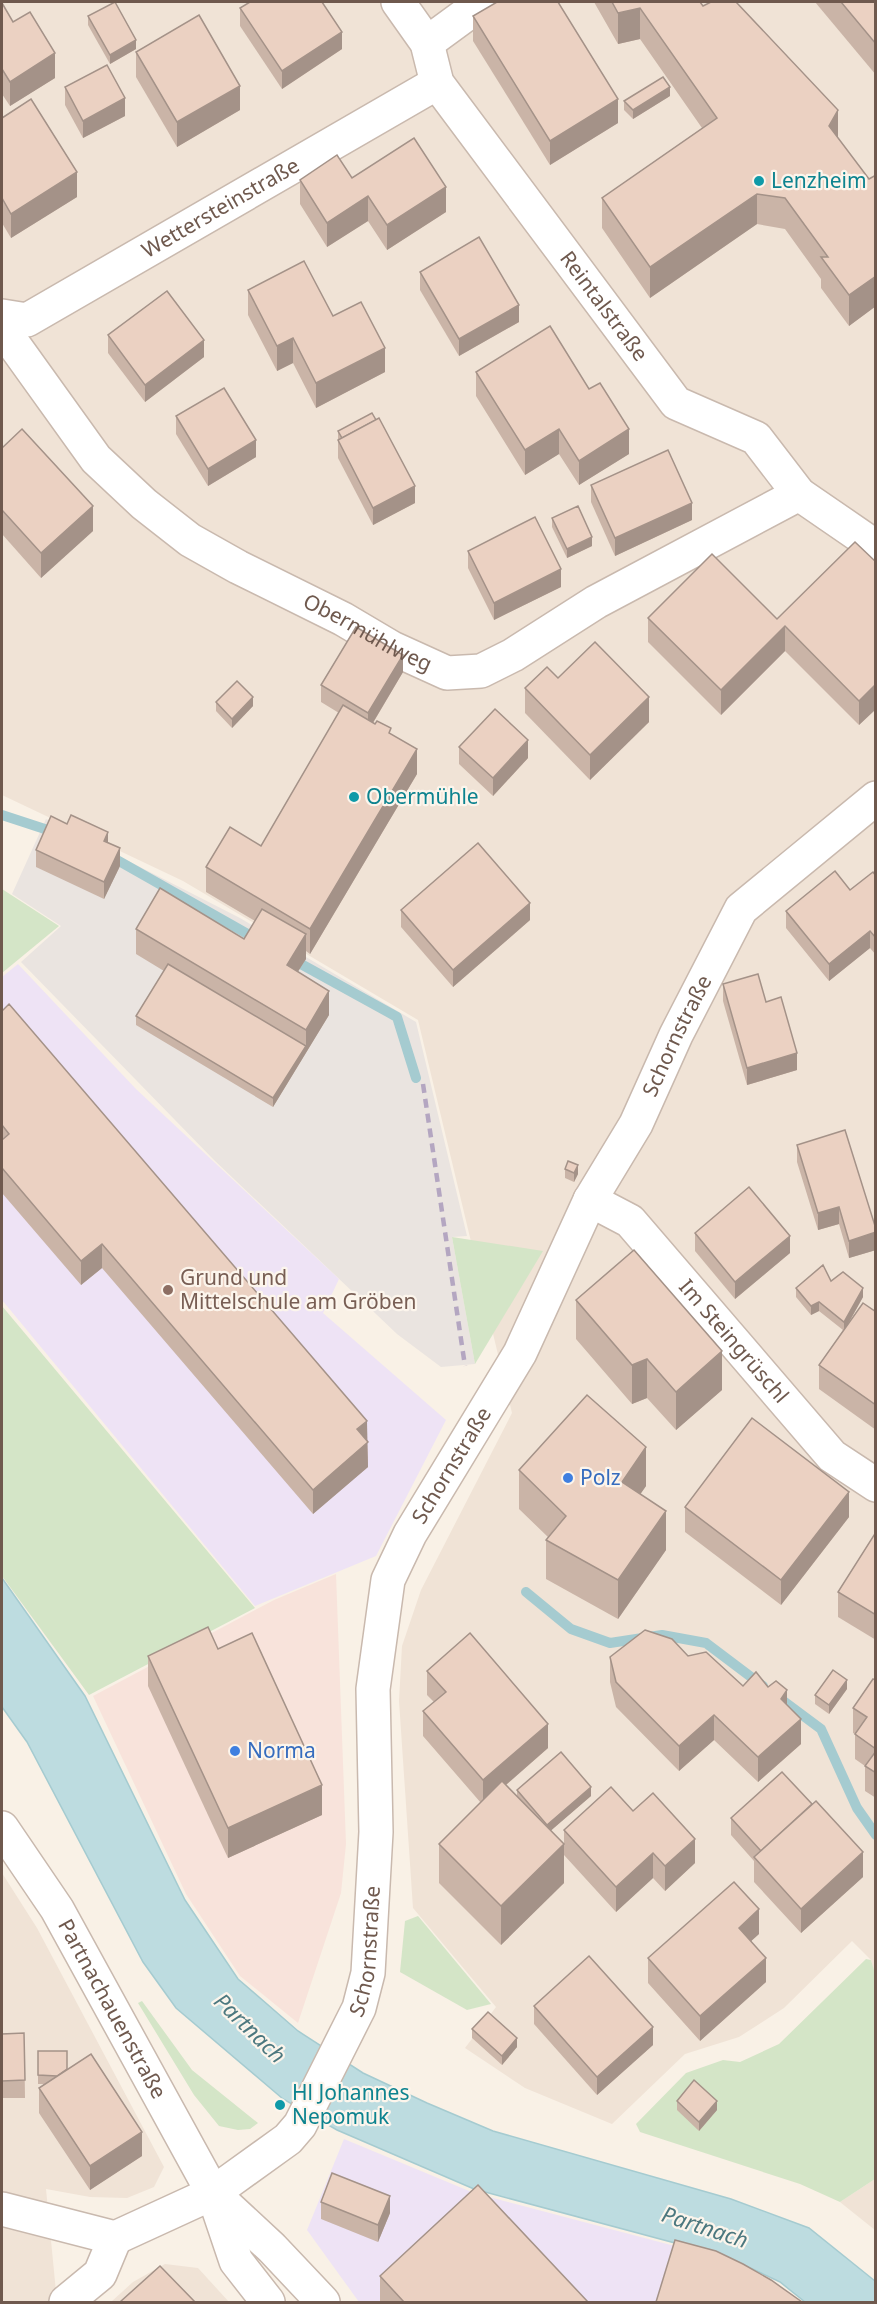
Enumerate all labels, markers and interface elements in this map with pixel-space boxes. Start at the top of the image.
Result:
street label: Wettersteinstraße [136,151,304,264]
place label: Lenzheim [771,166,867,194]
marker: Lenzheim [752,174,766,188]
street label: Reintalstraße [554,245,655,366]
street label: Obermühlweg [299,587,437,677]
place label: Obermühle [366,782,479,810]
marker: Obermühle [347,790,361,804]
street label: Schornstraße [635,970,718,1101]
place label: Grund und Mittelschule am Gröben [180,1263,417,1315]
street label: Im Steingrüschl [673,1273,795,1409]
marker: Grund und Mittelschule am Gröben [161,1283,175,1297]
street label: Schornstraße [405,1401,497,1529]
place label: Polz [580,1463,621,1491]
marker: Polz [561,1471,575,1485]
place label: Norma [247,1736,316,1764]
marker: Norma [228,1744,242,1758]
street label: Schornstraße [342,1885,386,2021]
street label: Partnachauenstraße [52,1914,173,2103]
water label: Partnach [208,1986,293,2069]
place label: Hl Johannes Nepomuk [292,2078,410,2130]
marker: Hl Johannes Nepomuk [273,2098,287,2112]
water label: Partnach [658,2198,752,2254]

